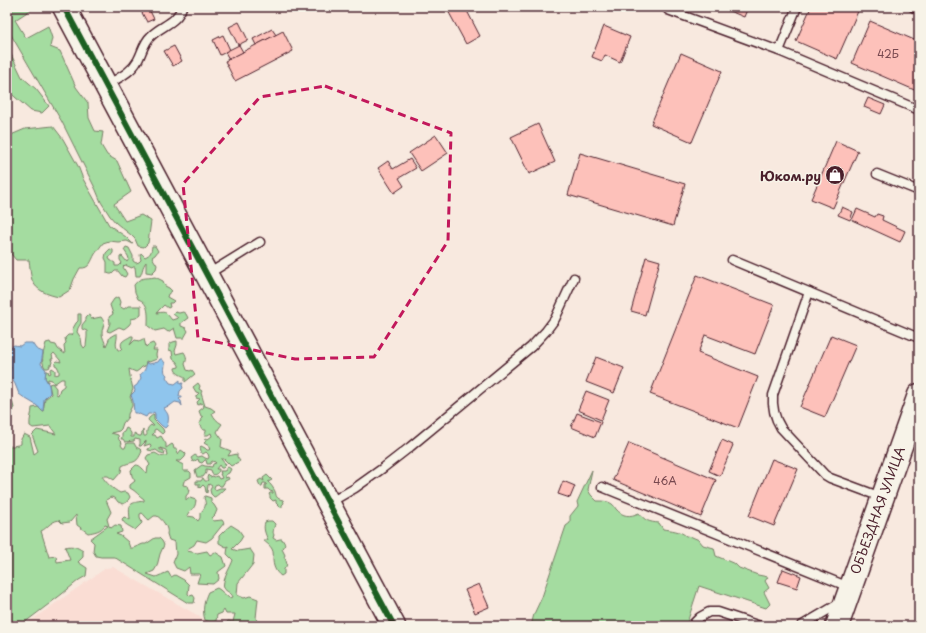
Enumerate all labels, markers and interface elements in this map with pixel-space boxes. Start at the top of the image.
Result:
house number: 42Б [877,45,899,62]
shop icon: Юком.ру [824,164,846,186]
place label: Юком.ру [760,166,821,185]
street label: ОБЪЕЗДНАЯ УЛИЦА [845,443,909,577]
house number: 46А [653,472,677,489]

